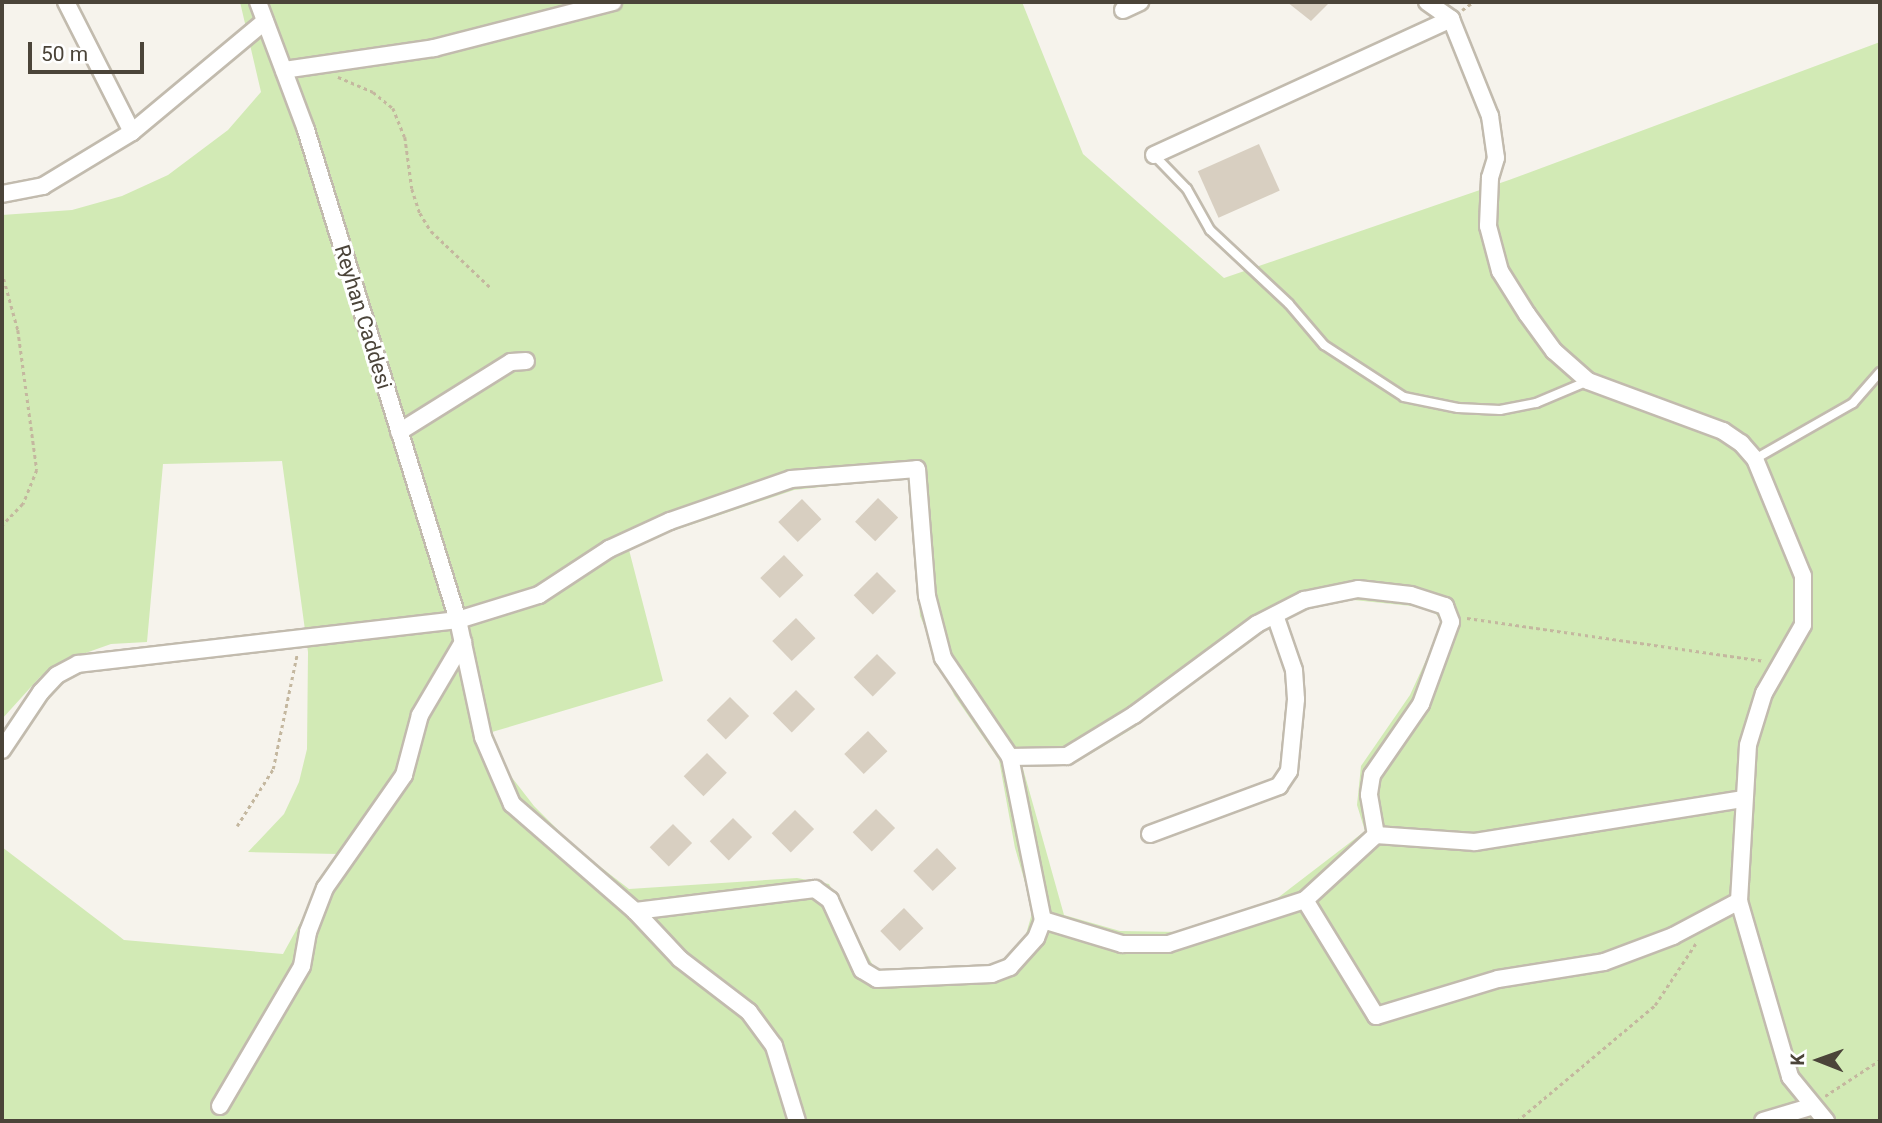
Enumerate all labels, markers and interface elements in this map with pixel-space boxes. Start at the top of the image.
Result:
scale bar [32,28,147,72]
text: 50 m [41,42,88,66]
street label: Reyhan Caddesi [329,242,397,392]
north arrow [1784,1025,1854,1095]
text: K [1786,1053,1809,1066]

